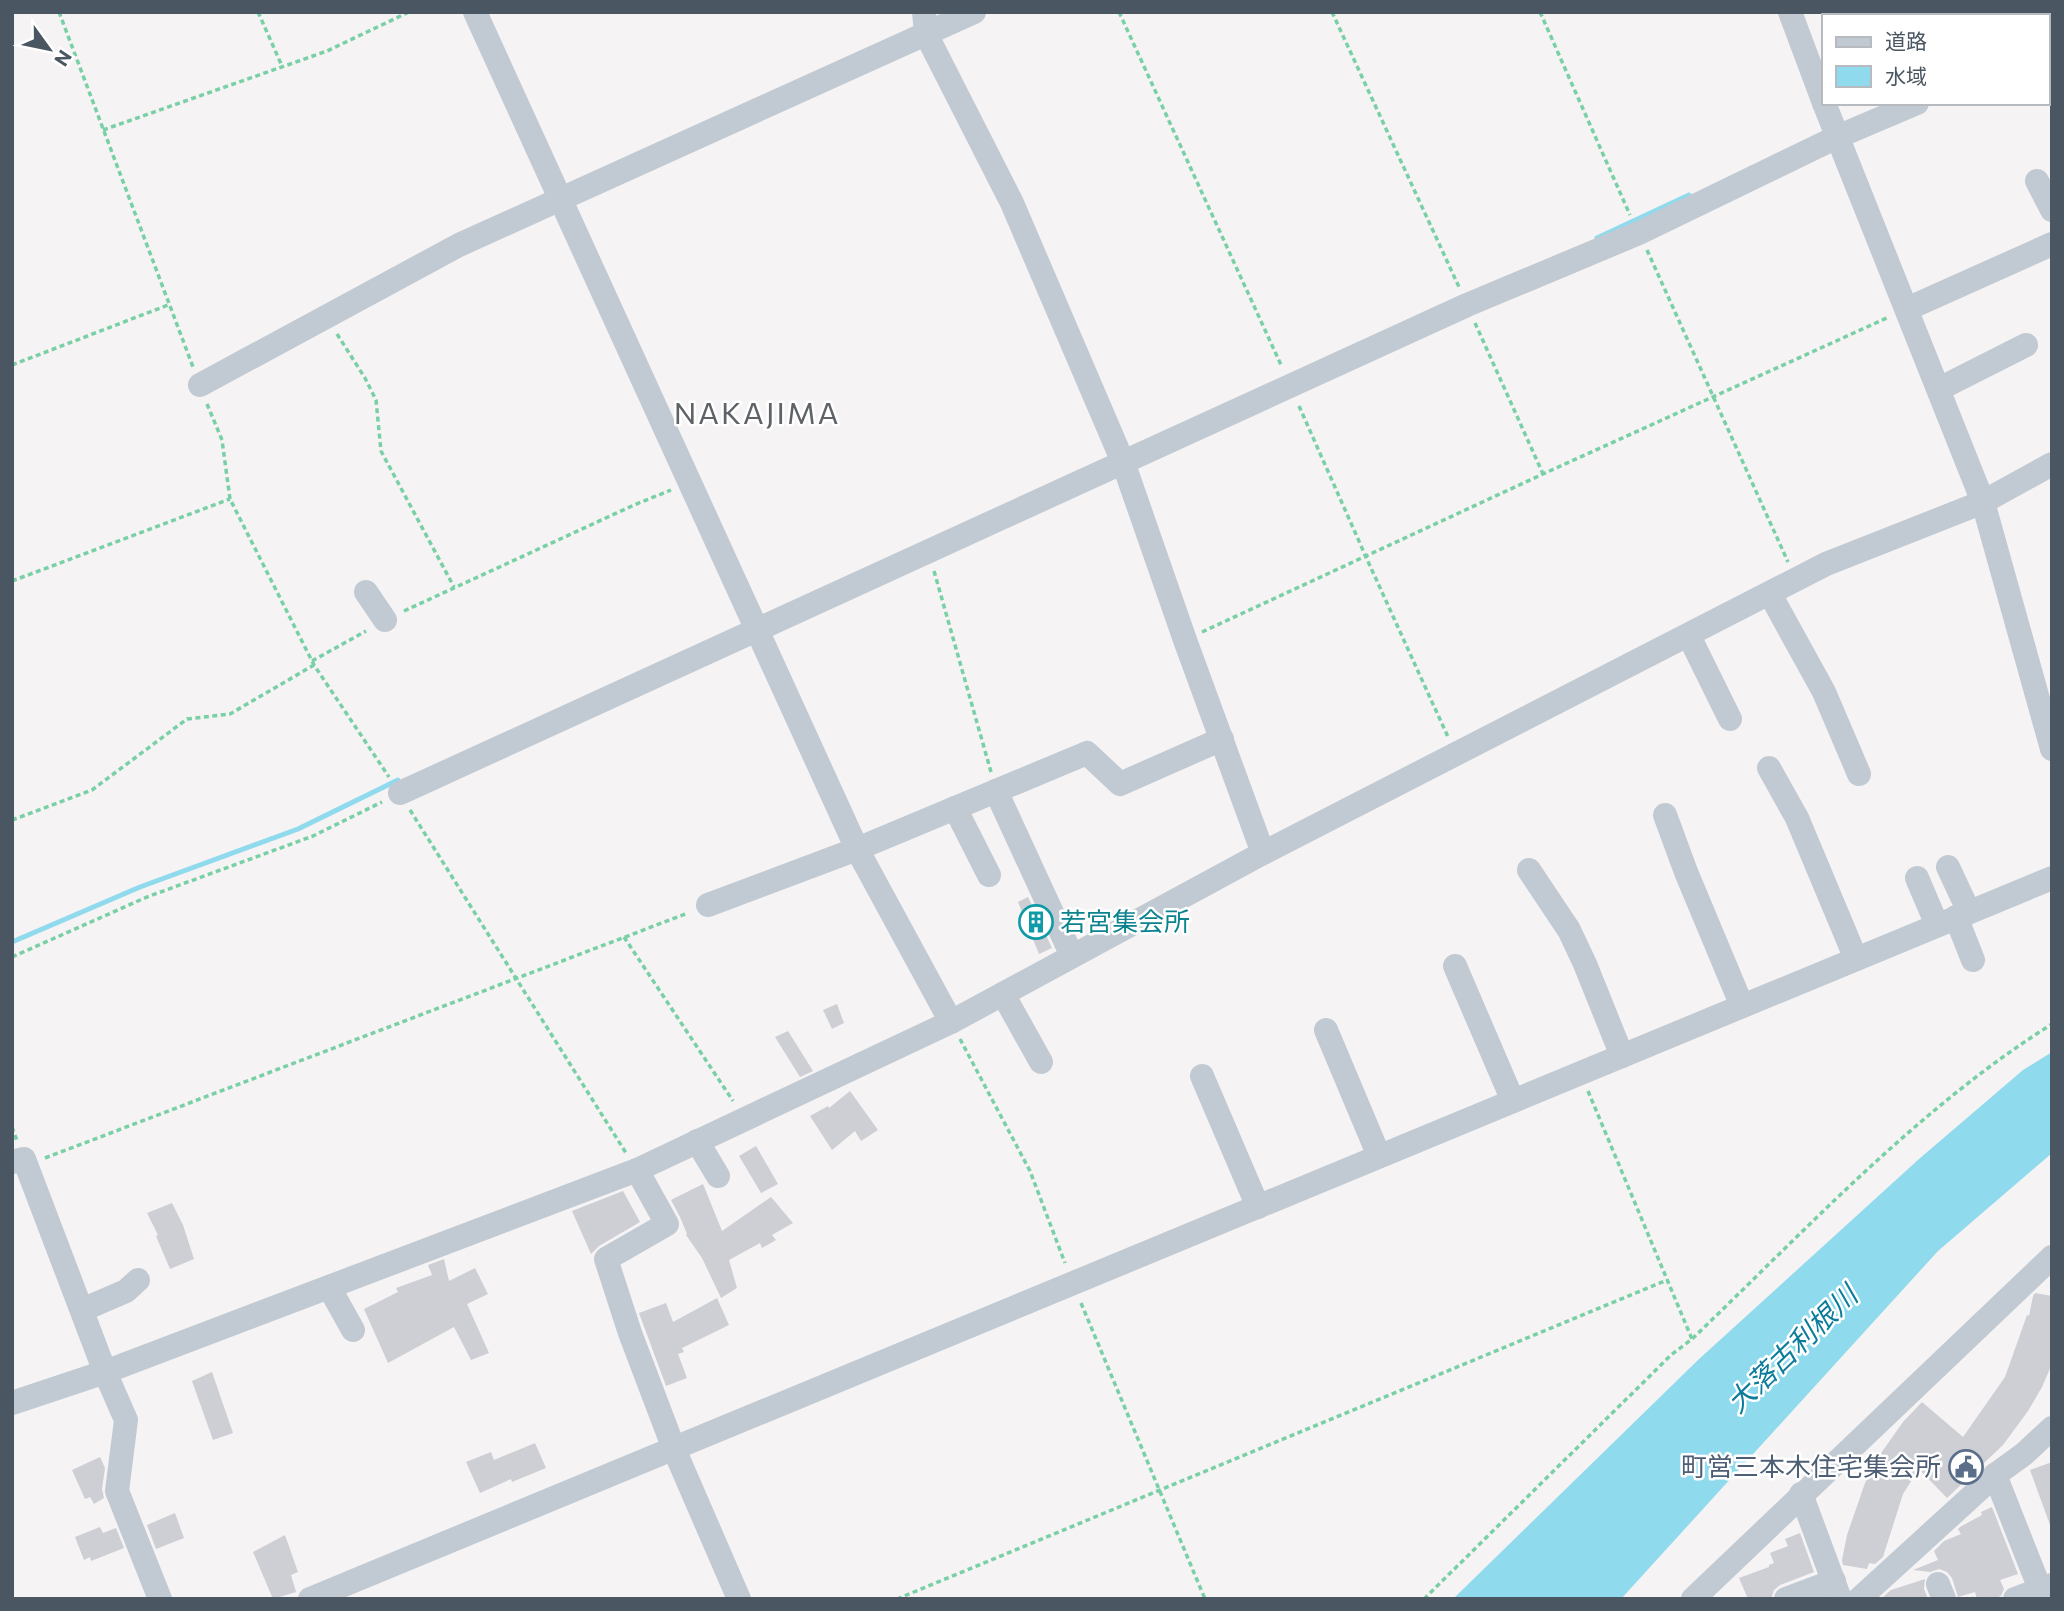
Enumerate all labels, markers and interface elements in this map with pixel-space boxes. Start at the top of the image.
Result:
north arrow [14,14,84,84]
legend [1822,14,2050,105]
text: 道路 [1885,28,1927,53]
text: N [50,46,77,71]
text: 水域 [1885,63,1927,88]
district label: NAKAJIMA [674,393,840,430]
building icon: 若宮集会所 [1017,903,1055,941]
place label: 若宮集会所 [1060,905,1190,936]
water label: 大落古利根川 [1719,1276,1866,1419]
public building icon: 町営三本木住宅集会所 [1947,1448,1985,1486]
place label: 町営三本木住宅集会所 [1681,1450,1941,1481]

